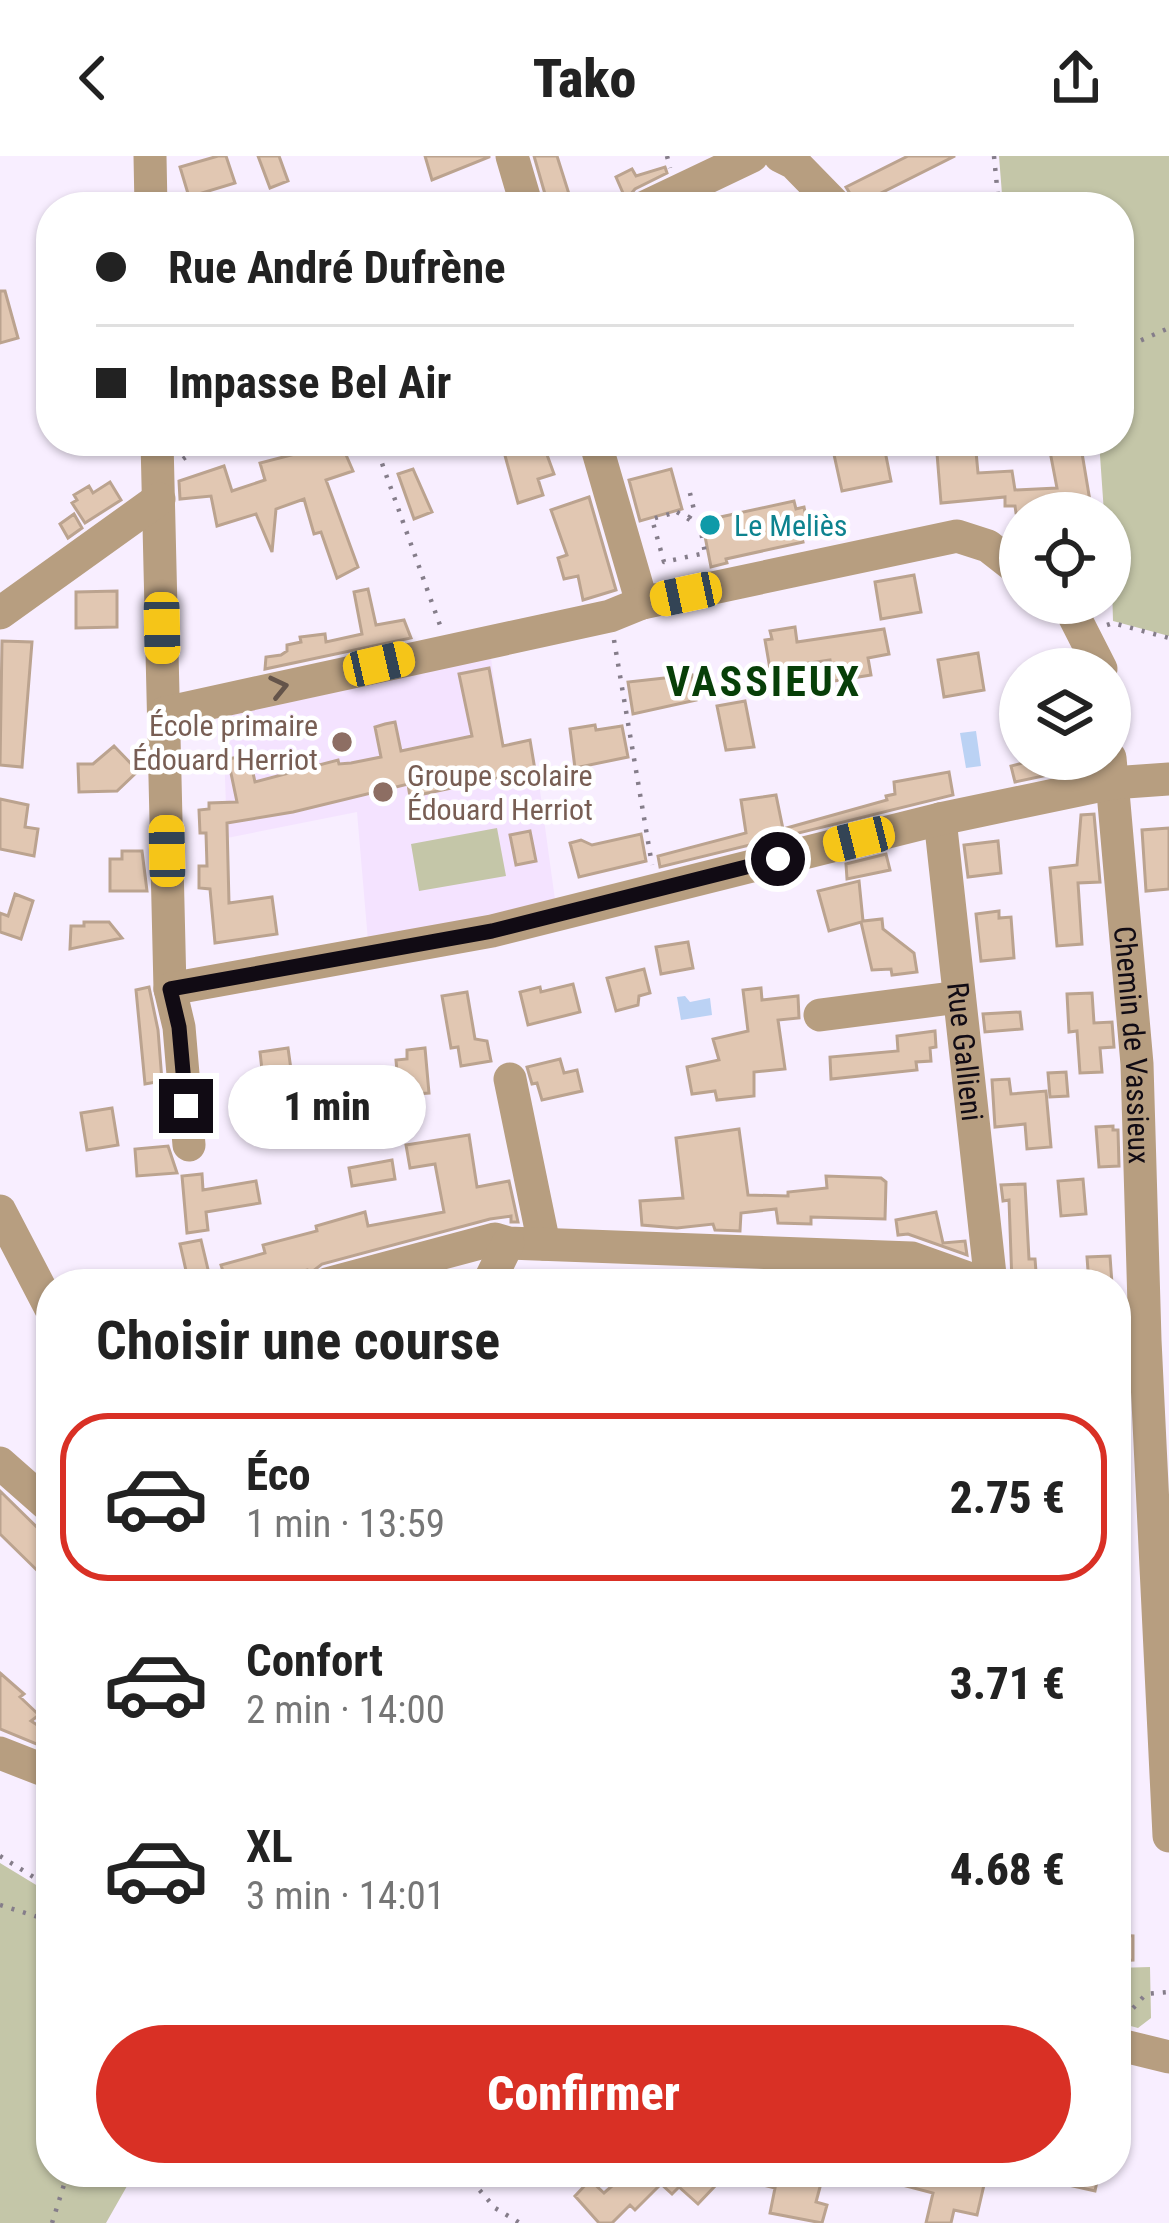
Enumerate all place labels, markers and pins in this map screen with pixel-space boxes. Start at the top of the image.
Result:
place label: Le Meliès [734,508,847,543]
marker: Le Meliès [697,512,723,538]
place label: École primaire Édouard Herriot [132,708,318,777]
marker: École primaire Édouard Herriot [329,729,355,755]
place label: Groupe scolaire Édouard Herriot [407,758,593,827]
marker: Groupe scolaire Édouard Herriot [370,779,396,805]

